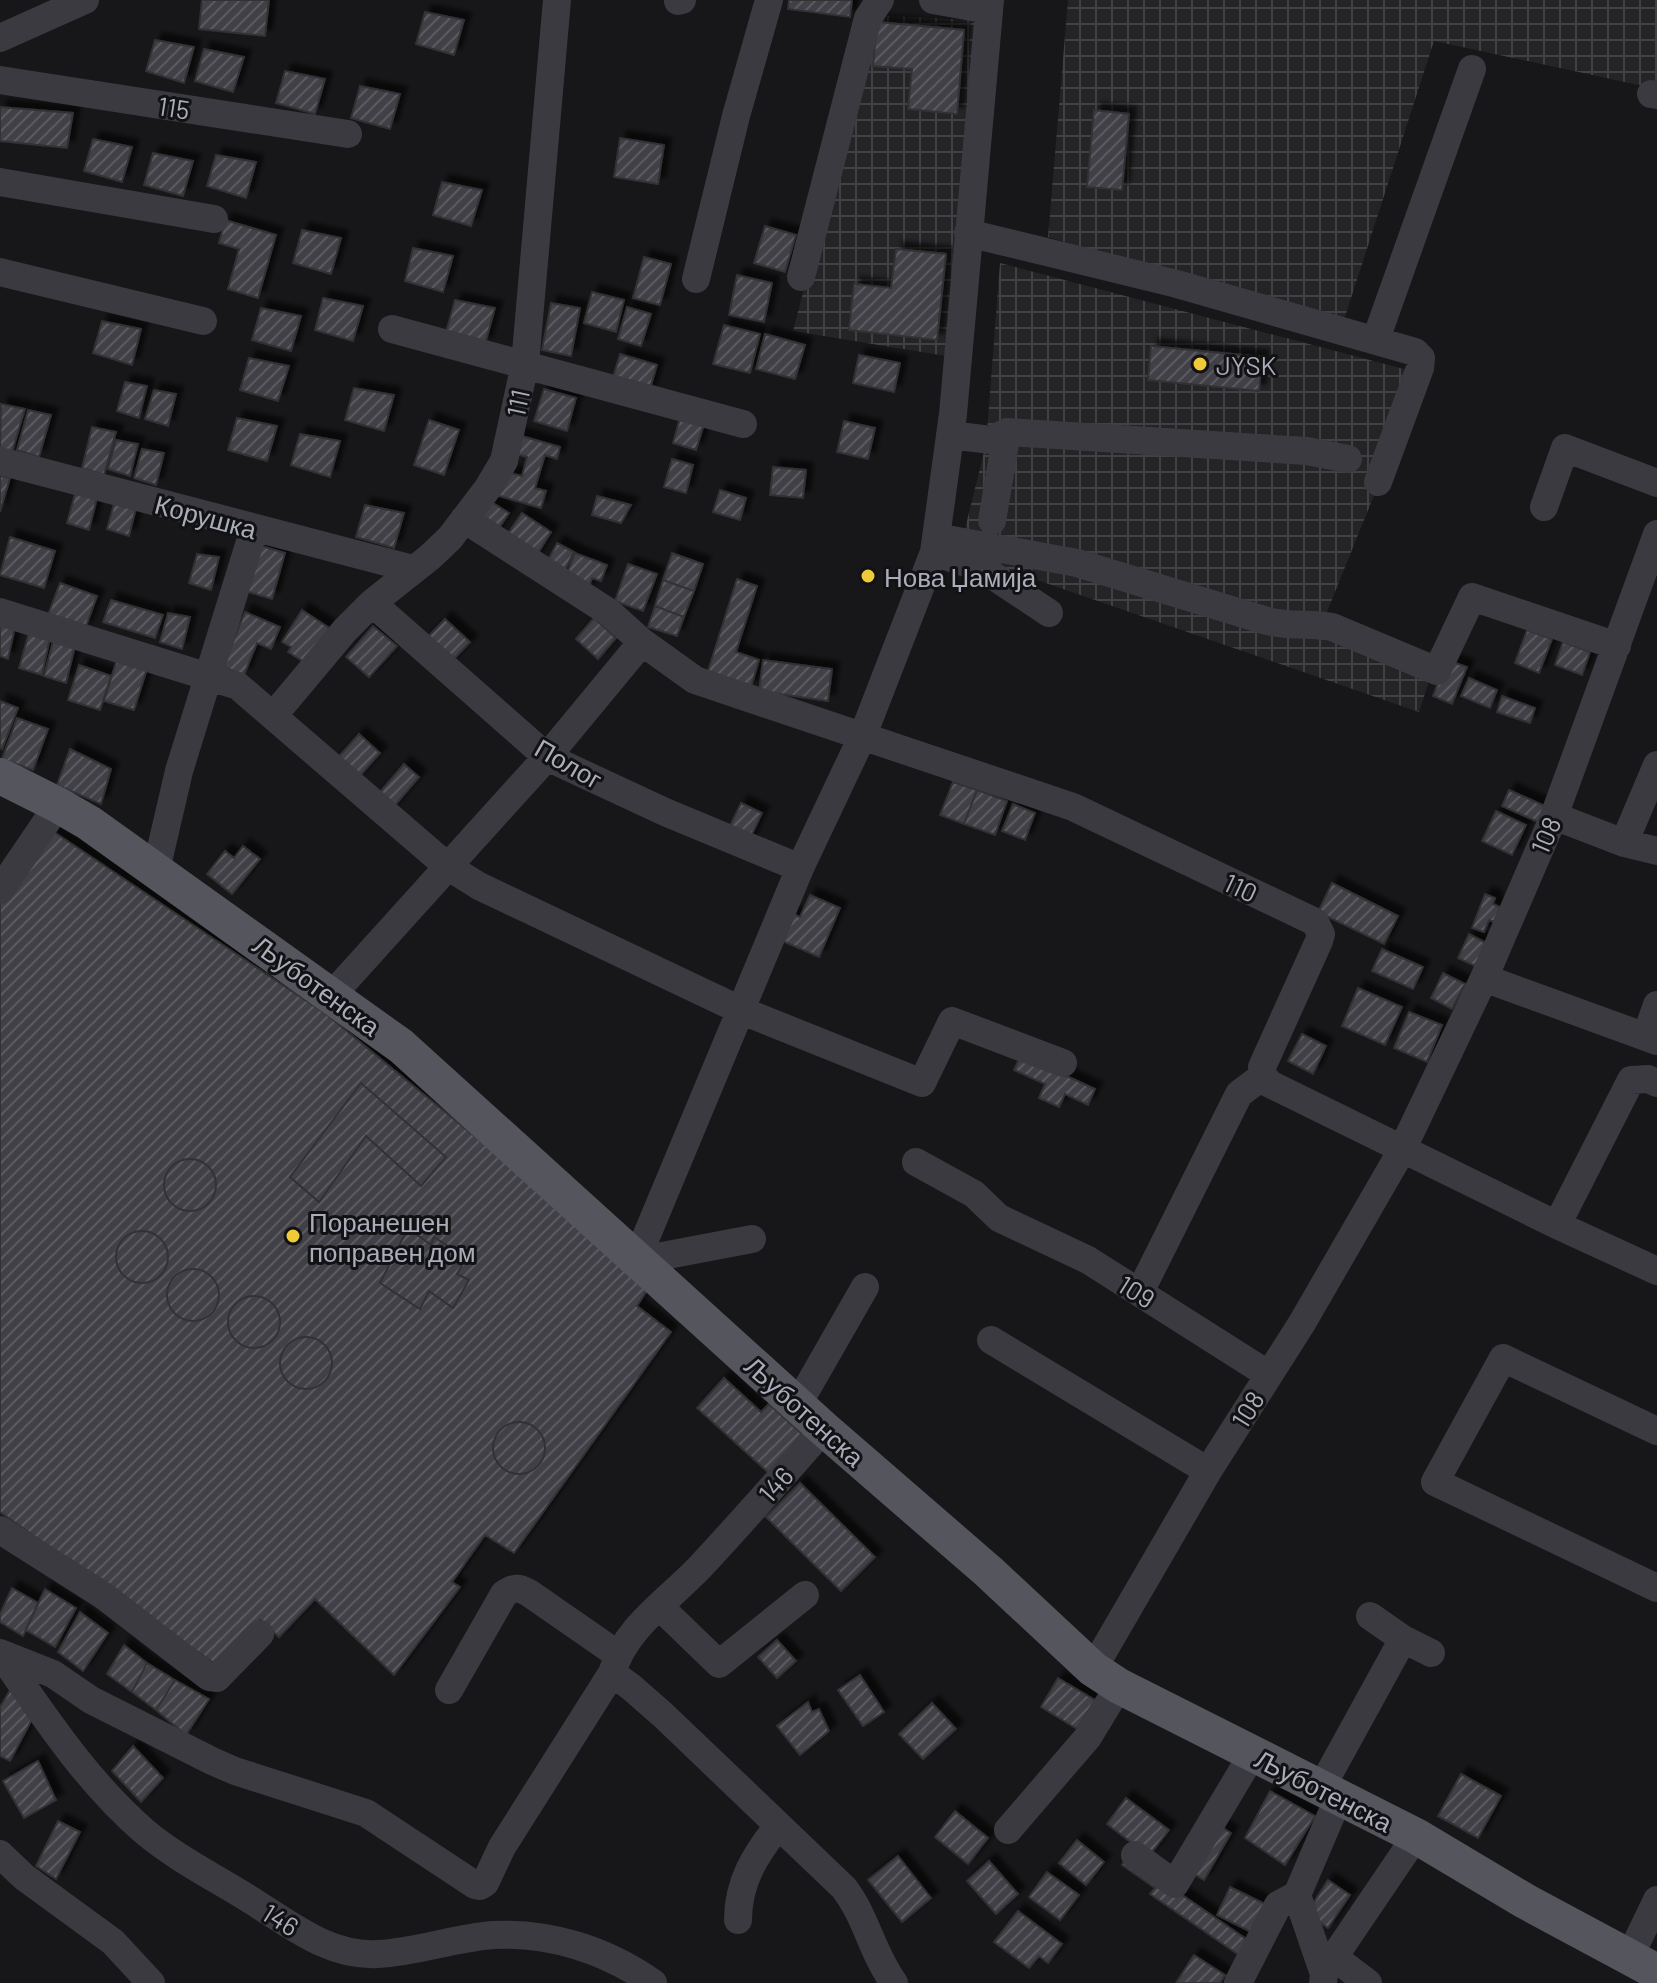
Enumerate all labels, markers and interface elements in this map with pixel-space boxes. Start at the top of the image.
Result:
street label: 115 [156,89,192,125]
place label: JYSK [1216,349,1277,380]
marker: JYSK [1191,355,1209,373]
street label: 111 [499,386,535,420]
street label: Корушка [152,488,261,545]
place label: Нова Џамија [884,561,1037,592]
marker: Нова Џамија [859,567,877,585]
street label: Полог [530,732,608,794]
street label: 108 [1523,812,1567,858]
street label: 110 [1220,866,1262,908]
street label: Љуботенска [247,929,387,1042]
place label: Поранешен поправен дом [309,1206,476,1267]
marker: Поранешен поправен дом [284,1227,302,1245]
street label: 109 [1113,1268,1161,1314]
street label: Љуботенска [739,1349,871,1473]
street label: 108 [1224,1385,1270,1433]
street label: 146 [751,1460,799,1508]
street label: Љуботенска [1250,1742,1398,1838]
street label: 146 [257,1896,305,1942]

